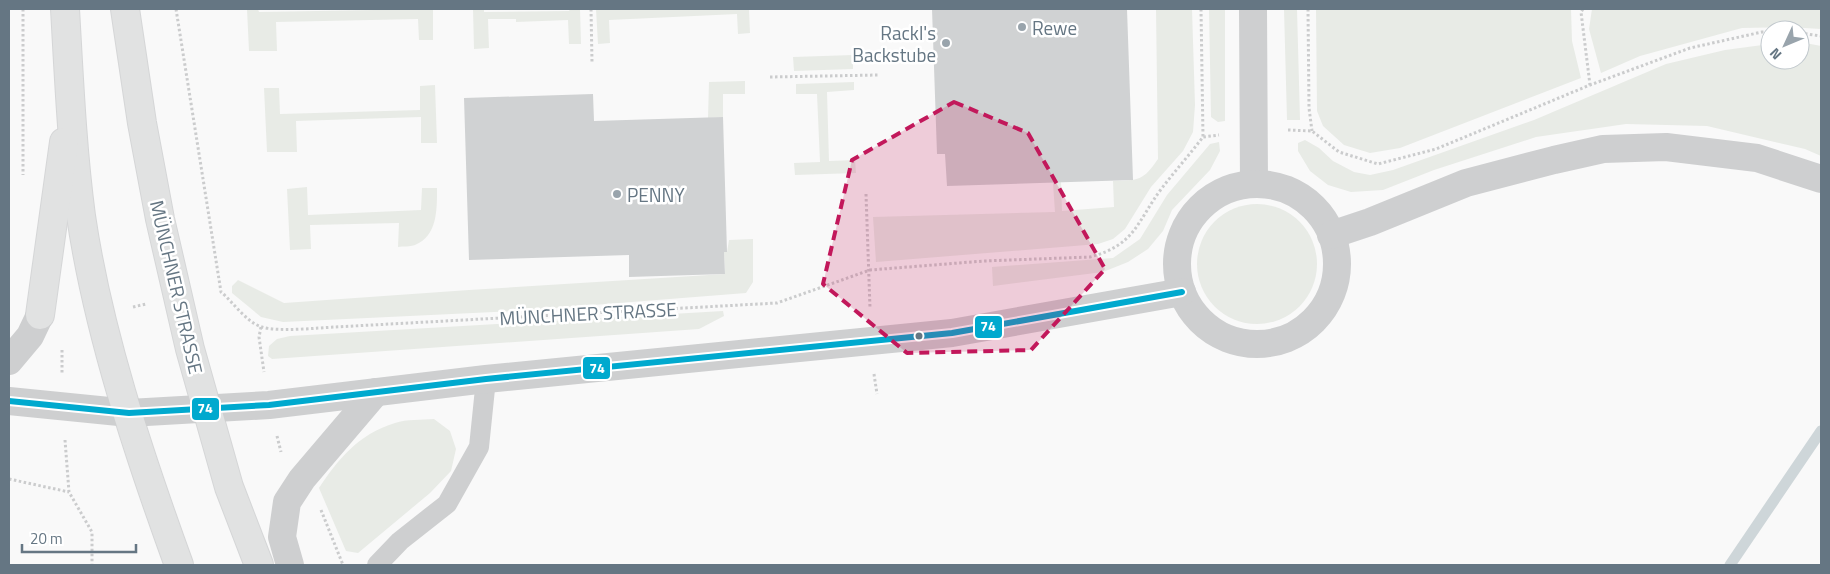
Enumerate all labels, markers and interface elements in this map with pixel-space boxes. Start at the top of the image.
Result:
place label: Rewe [1032,13,1077,42]
place label: Rackl's Backstube [852,18,936,69]
north arrow [1760,20,1810,70]
marker: Rewe [1016,21,1028,33]
marker: Rackl's Backstube [940,37,952,49]
text: N [1764,44,1786,65]
place label: PENNY [627,180,685,209]
marker: PENNY [611,188,623,200]
street label: MÜNCHNER STRASSE [143,197,211,377]
street label: MÜNCHNER STRASSE [499,294,677,332]
line badge: 74 [974,315,1003,339]
text: 74 [980,315,996,336]
unlabelled marker [914,331,924,341]
line badge: 74 [582,356,611,380]
text: 74 [589,357,605,378]
line badge: 74 [191,397,220,421]
text: 74 [197,397,213,418]
scale bar [22,522,136,554]
text: 20 m [30,527,63,550]

